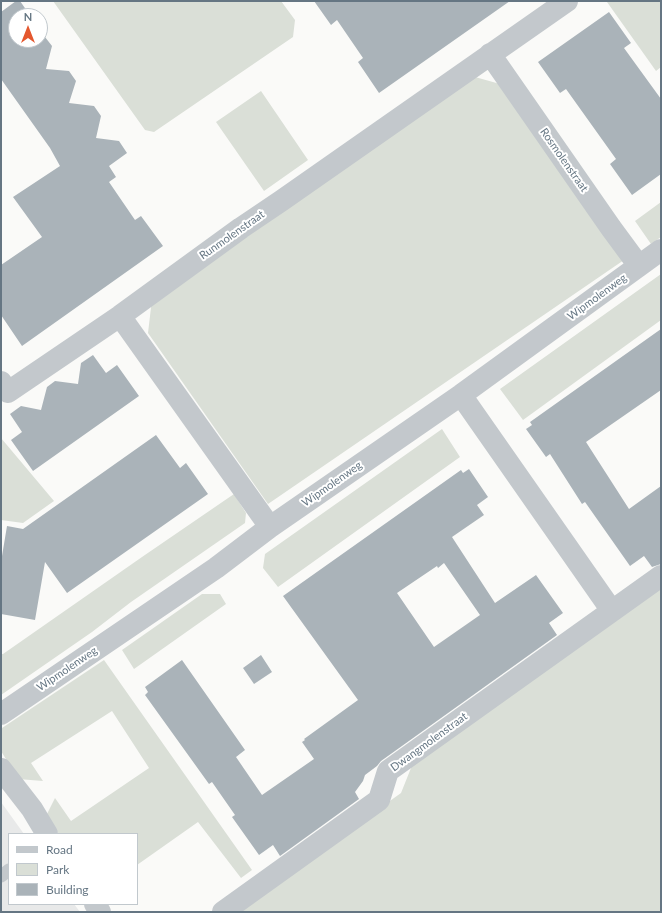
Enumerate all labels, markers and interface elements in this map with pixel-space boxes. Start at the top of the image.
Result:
north arrow [8,8,48,48]
text: N [24,10,32,23]
street label: Rosmolenstraat [537,126,591,194]
street label: Runmolenstraat [197,208,267,262]
street label: Wipmolenweg [565,271,629,323]
street label: Wipmolenweg [300,459,364,509]
street label: Wipmolenweg [34,644,100,694]
street label: Dwangmolenstraat [388,710,470,774]
legend [8,833,138,905]
text: Road [46,842,73,857]
text: Park [46,862,69,877]
text: Building [46,882,89,897]

